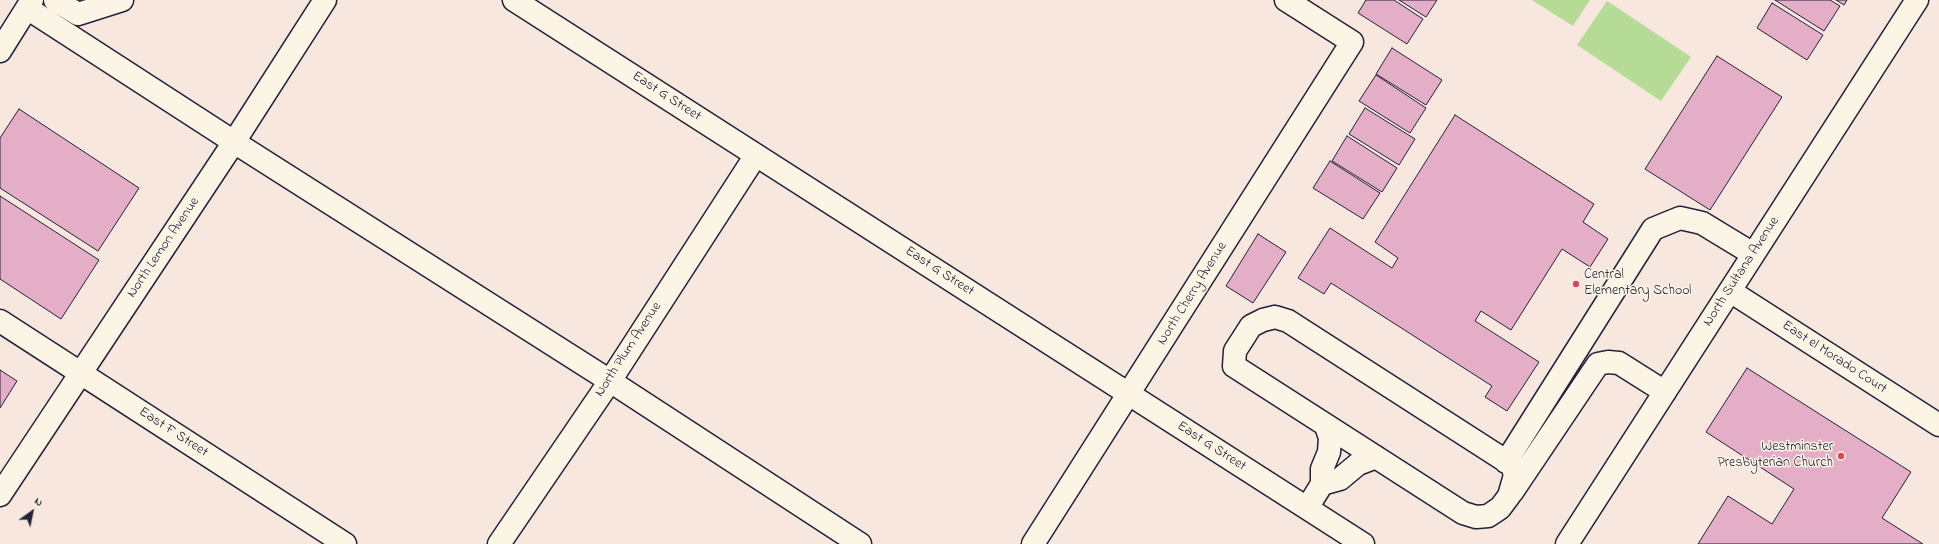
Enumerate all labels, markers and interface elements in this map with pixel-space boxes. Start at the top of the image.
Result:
street label: East G Street [628,68,704,126]
street label: North Lemon Avenue [124,194,204,302]
street label: North Sultana Avenue [1700,214,1784,330]
street label: North Cherry Avenue [1155,239,1231,349]
street label: East G Street [901,243,977,301]
place label: Central Elementary School [1584,268,1691,300]
marker: Central Elementary School [1571,279,1581,289]
street label: North Plum Avenue [592,299,666,401]
street label: East el Morado Court [1778,318,1890,398]
street label: East F Street [135,404,211,462]
street label: East G Street [1173,418,1249,476]
place label: Westminster Presbyterian Church [1718,440,1833,472]
marker: Westminster Presbyterian Church [1836,451,1846,461]
north arrow [12,492,52,532]
text: N [31,493,46,511]

